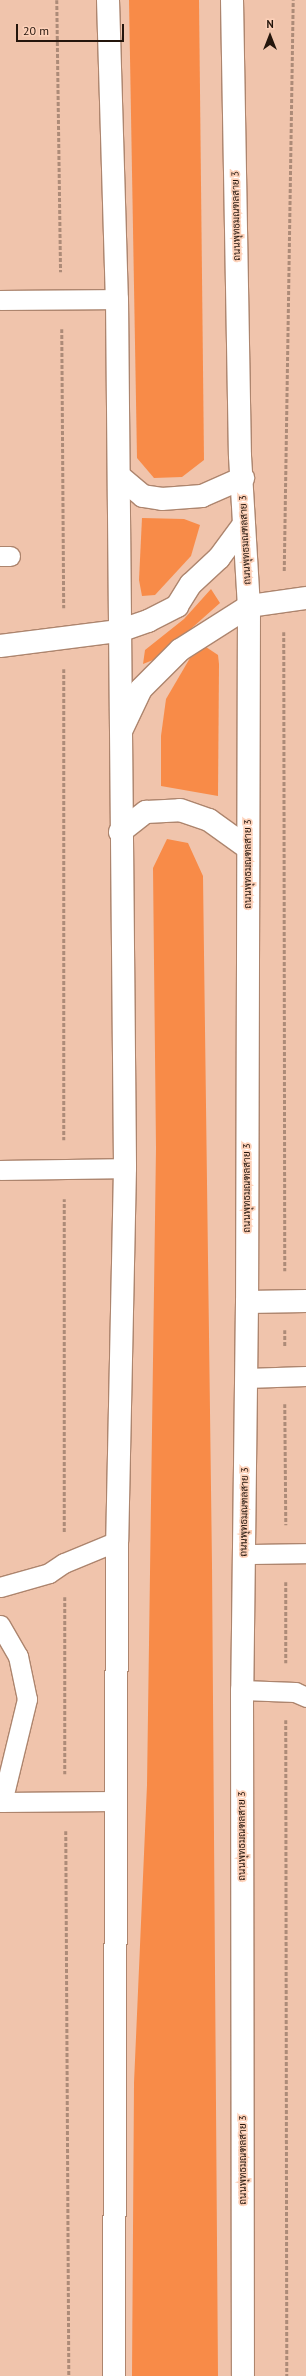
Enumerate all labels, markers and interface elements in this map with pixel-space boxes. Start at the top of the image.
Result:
scale bar [18,16,126,42]
north arrow [250,16,290,56]
text: N [266,17,274,31]
text: 20 m [23,23,49,38]
street label: ถนนพุทธมณฑลสาย 3 [229,171,243,261]
street label: ถนนพุทธมณฑลสาย 3 [237,495,253,585]
street label: ถนนพุทธมณฑลสาย 3 [242,819,254,909]
street label: ถนนพุทธมณฑลสาย 3 [241,1143,253,1233]
street label: ถนนพุทธมณฑลสาย 3 [237,1467,251,1557]
street label: ถนนพุทธมณฑลสาย 3 [236,1791,248,1881]
street label: ถนนพุทธมณฑลสาย 3 [237,2115,249,2205]

